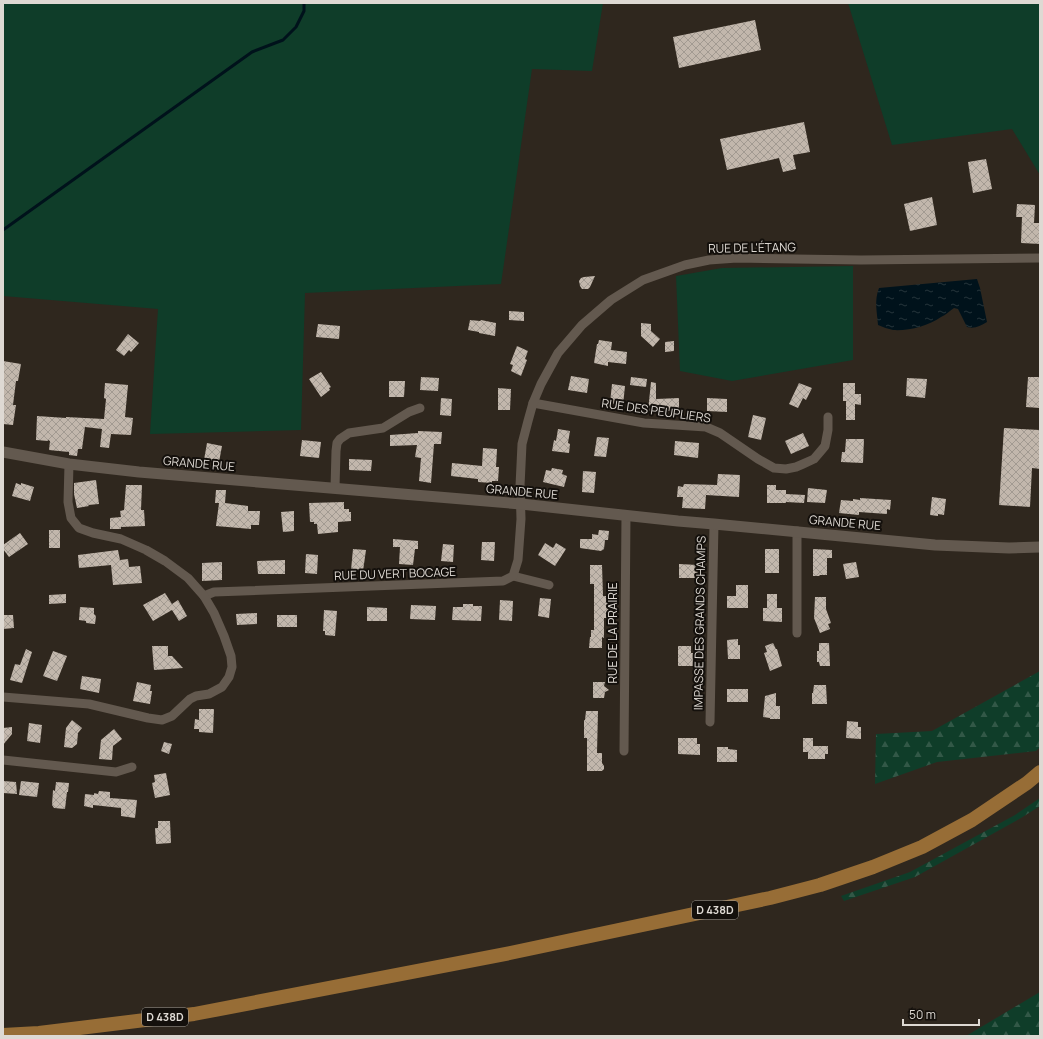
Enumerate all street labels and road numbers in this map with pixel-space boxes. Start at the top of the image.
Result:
street label: RUE DE L'ÉTANG [708,238,797,257]
street label: RUE DES PEUPLIERS [600,394,712,427]
street label: GRANDE RUE [162,452,236,475]
street label: GRANDE RUE [485,480,559,503]
street label: GRANDE RUE [808,511,882,534]
street label: IMPASSE DES GRANDS CHAMPS [689,536,710,710]
street label: RUE DU VERT BOCAGE [334,563,456,584]
street label: RUE DE LA PRAIRIE [604,582,621,684]
road number: D 438D [692,901,738,919]
road number: D 438D [142,1008,188,1026]

